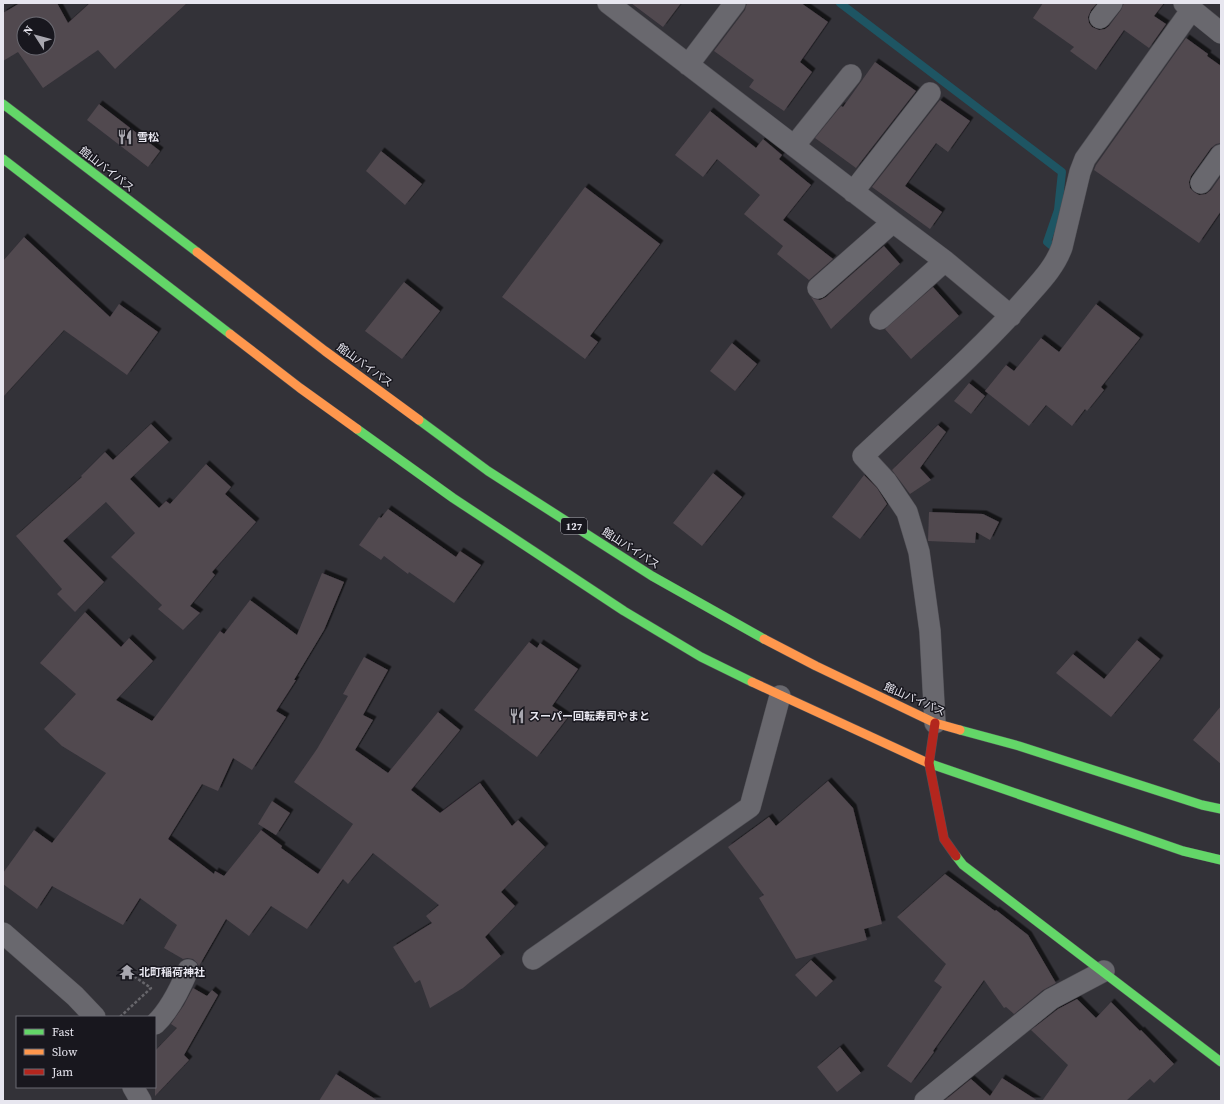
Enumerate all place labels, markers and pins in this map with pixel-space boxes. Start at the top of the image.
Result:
restaurant icon: 雪松 [116,128,134,146]
place label: 雪松 [137,130,159,145]
restaurant icon: スーパー回転寿司やまと [508,707,526,725]
place label: スーパー回転寿司やまと [529,709,650,724]
temple icon: 北町稲荷神社 [118,963,136,981]
place label: 北町稲荷神社 [139,965,205,980]

